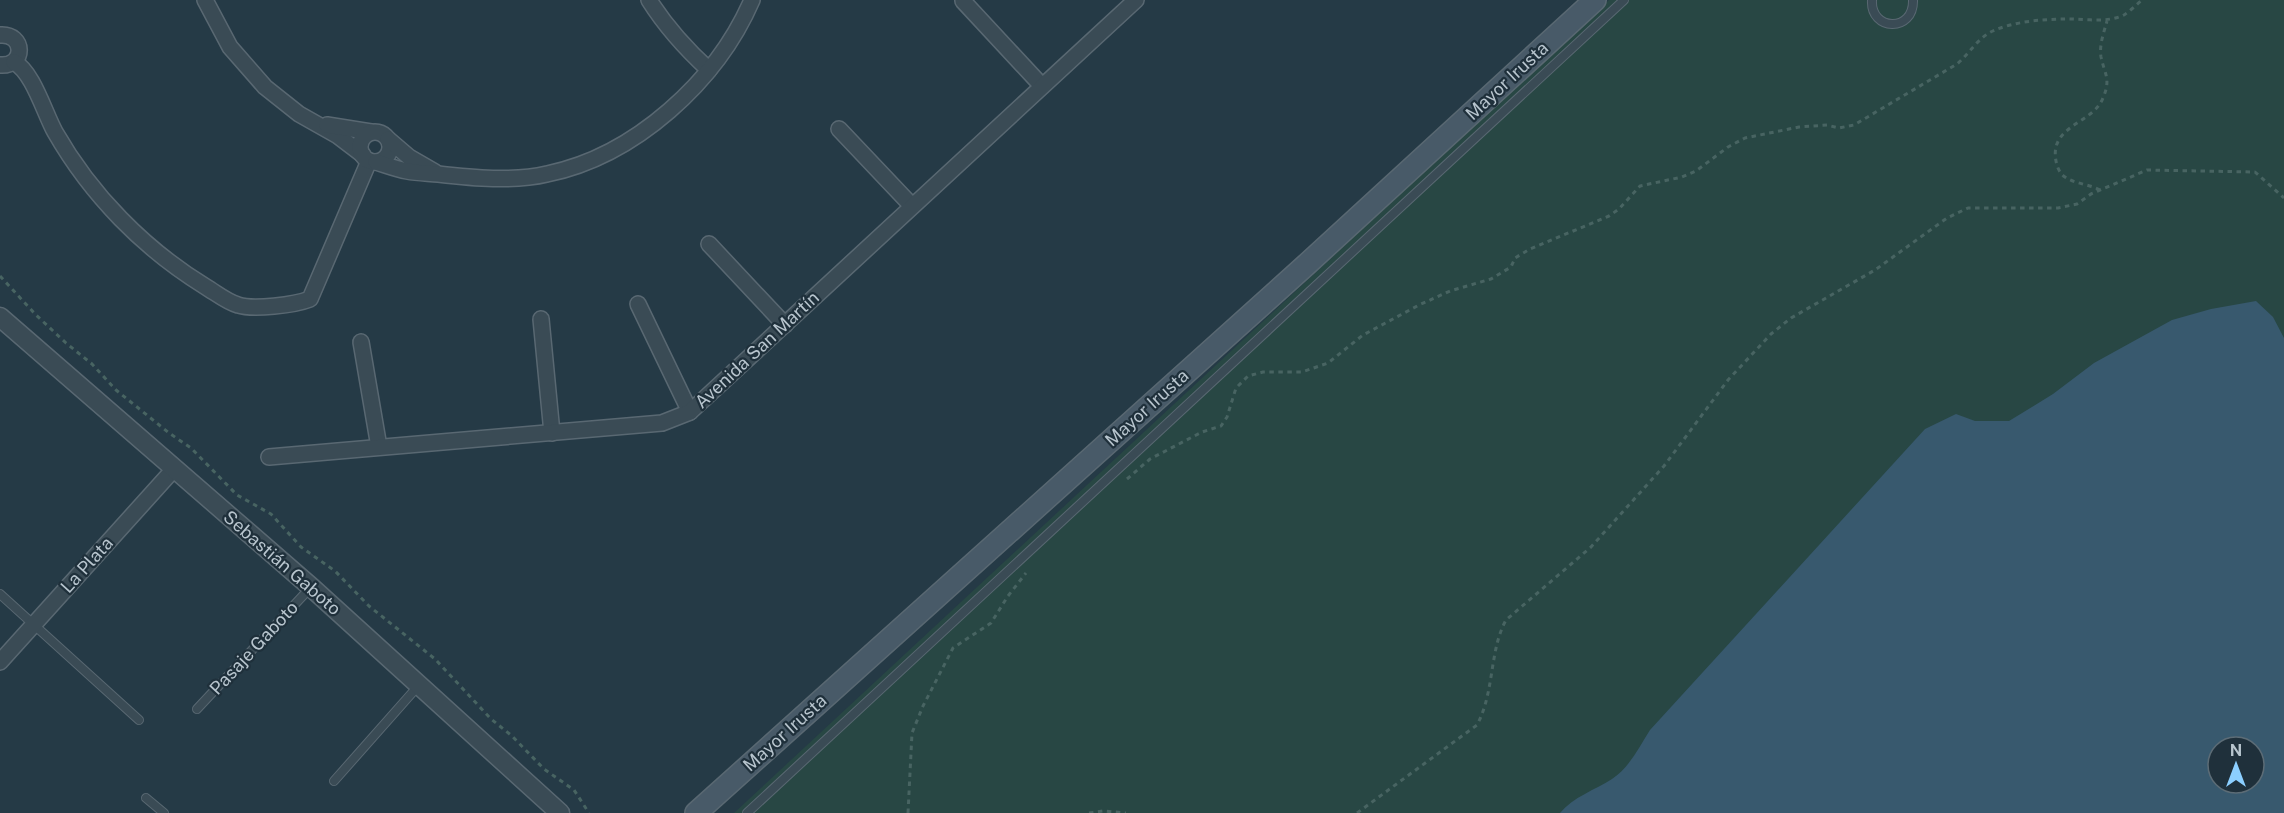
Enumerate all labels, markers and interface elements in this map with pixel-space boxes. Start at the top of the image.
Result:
street label: Mayor Irusta [1461,37,1552,124]
street label: Avenida San Martín [690,287,823,413]
street label: Mayor Irusta [1101,365,1193,451]
street label: Sebastián Gaboto [219,506,345,619]
street label: La Plata [56,532,117,597]
street label: Pasaje Gaboto [205,597,302,699]
street label: Mayor Irusta [739,690,831,776]
north arrow [2206,735,2266,795]
text: N [2230,741,2242,760]

